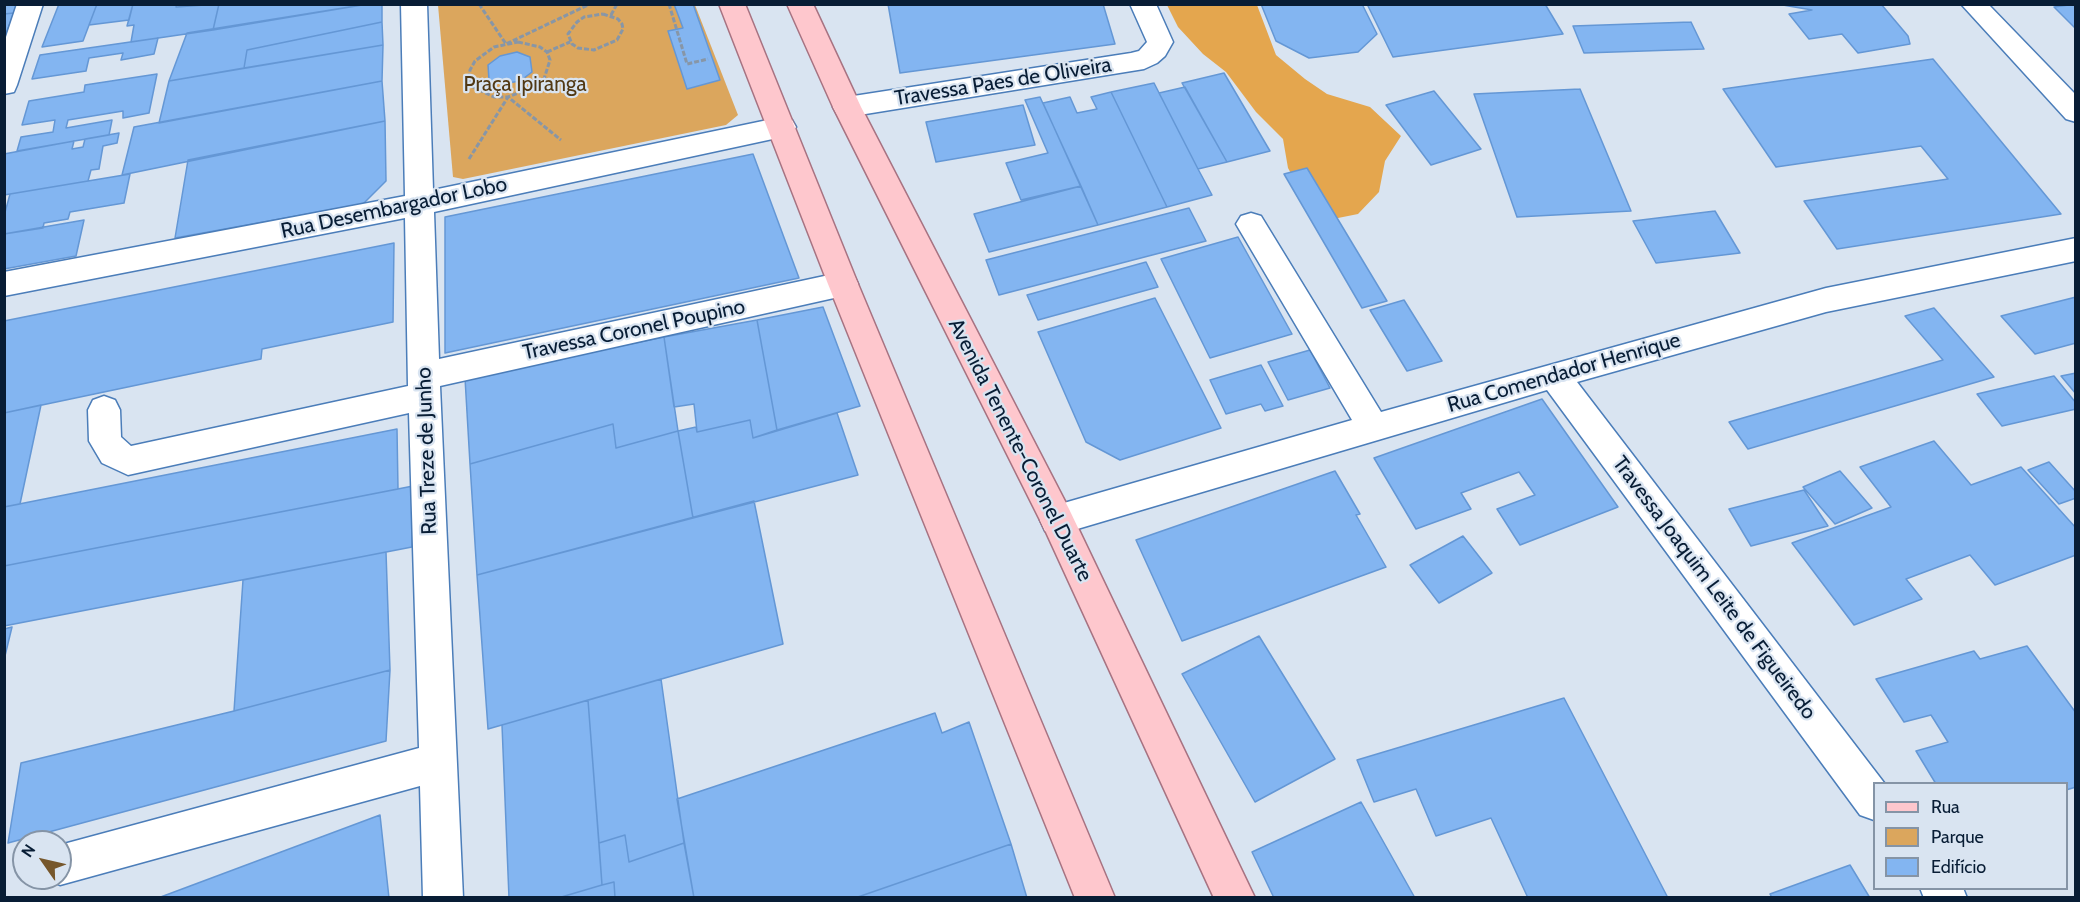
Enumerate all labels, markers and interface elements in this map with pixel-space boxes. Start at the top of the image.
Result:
street label: Travessa Paes de Oliveira [893,52,1113,112]
park label: Praça Ipiranga [464,72,586,98]
street label: Rua Desembargador Lobo [279,172,509,244]
street label: Travessa Coronel Poupino [521,294,747,366]
street label: Avenida Tenente-Coronel Duarte [943,314,1097,586]
street label: Rua Comendador Henrique [1445,328,1683,418]
street label: Rua Treze de Junho [411,367,443,535]
street label: Travessa Joaquim Leite de Figueiredo [1607,451,1821,725]
legend [1873,782,2068,890]
text: Rua [1931,796,1960,818]
text: Parque [1931,826,1984,848]
north arrow [12,830,72,890]
text: N [17,841,39,861]
text: Edifício [1931,856,1986,878]

